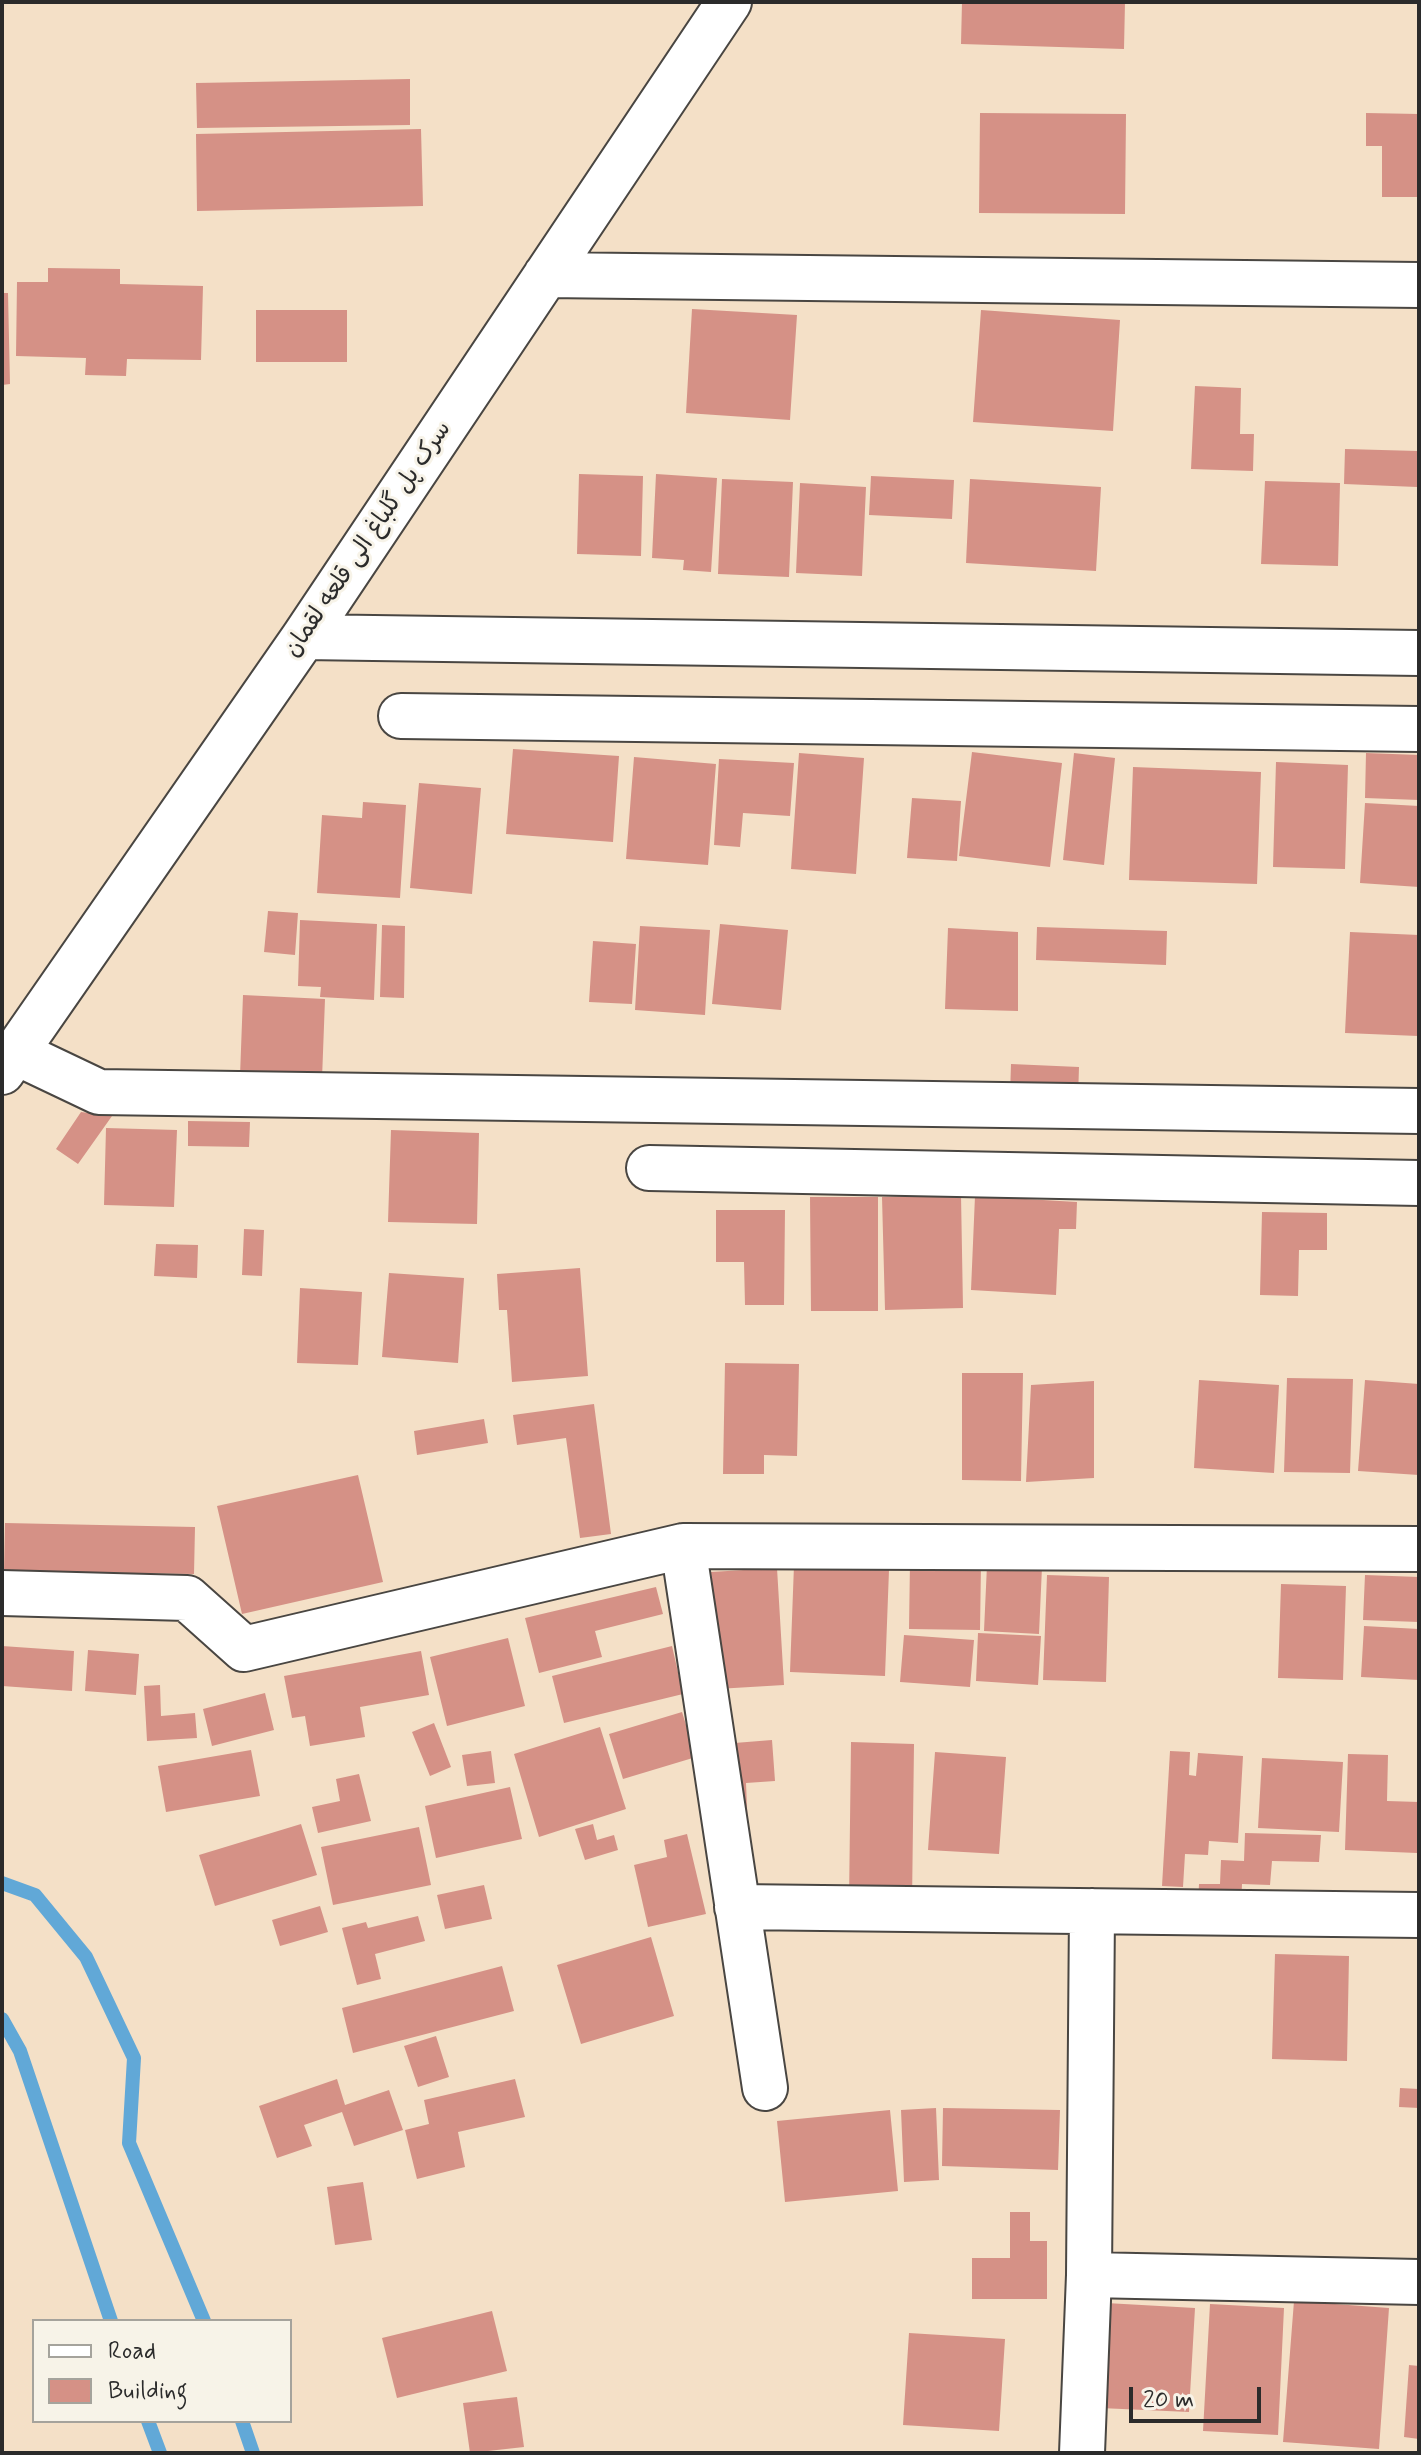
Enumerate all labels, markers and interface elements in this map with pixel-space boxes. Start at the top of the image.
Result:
street label: سرک پل گلباغ الی قلعه لقمان [279,417,459,663]
legend [32,2319,292,2423]
text: Road [108,2336,156,2367]
scale bar [1133,2371,1265,2421]
text: Building [108,2376,188,2407]
text: 20 m [1143,2385,1194,2416]

